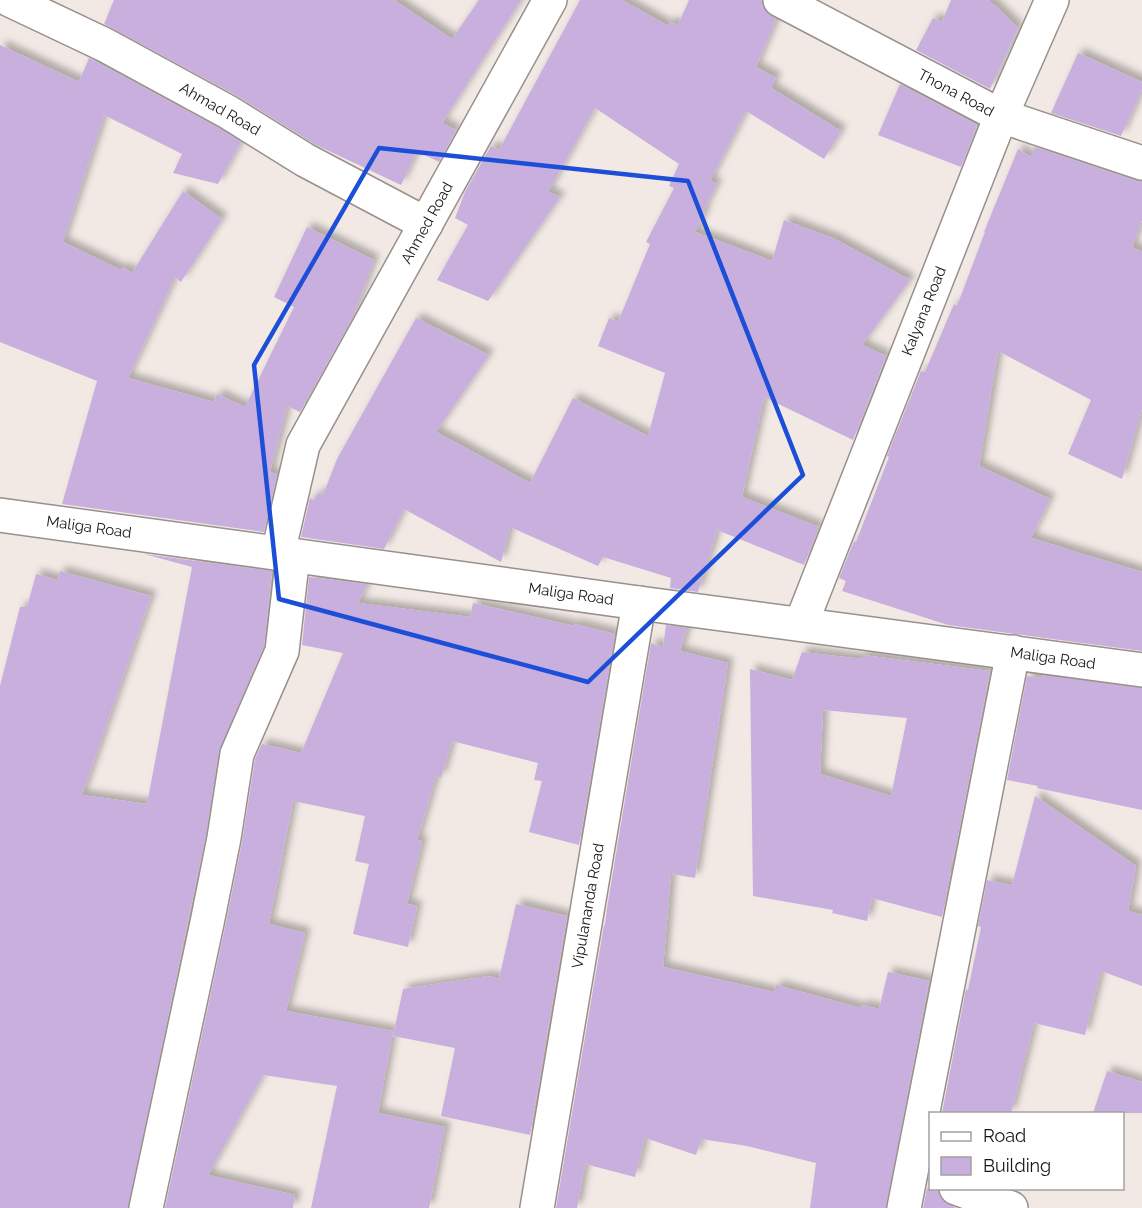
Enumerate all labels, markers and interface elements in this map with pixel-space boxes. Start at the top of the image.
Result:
street label: Thona Road [915,65,997,121]
street label: Ahmad Road [177,79,263,139]
street label: Ahmed Road [397,179,457,267]
street label: Kalyana Road [898,264,950,358]
street label: Maliga Road [45,512,133,542]
street label: Maliga Road [527,579,615,609]
street label: Maliga Road [1009,643,1097,673]
street label: Vipulananda Road [568,842,608,970]
legend [929,1112,1124,1190]
text: Road [983,1125,1026,1146]
text: Building [983,1155,1051,1176]

